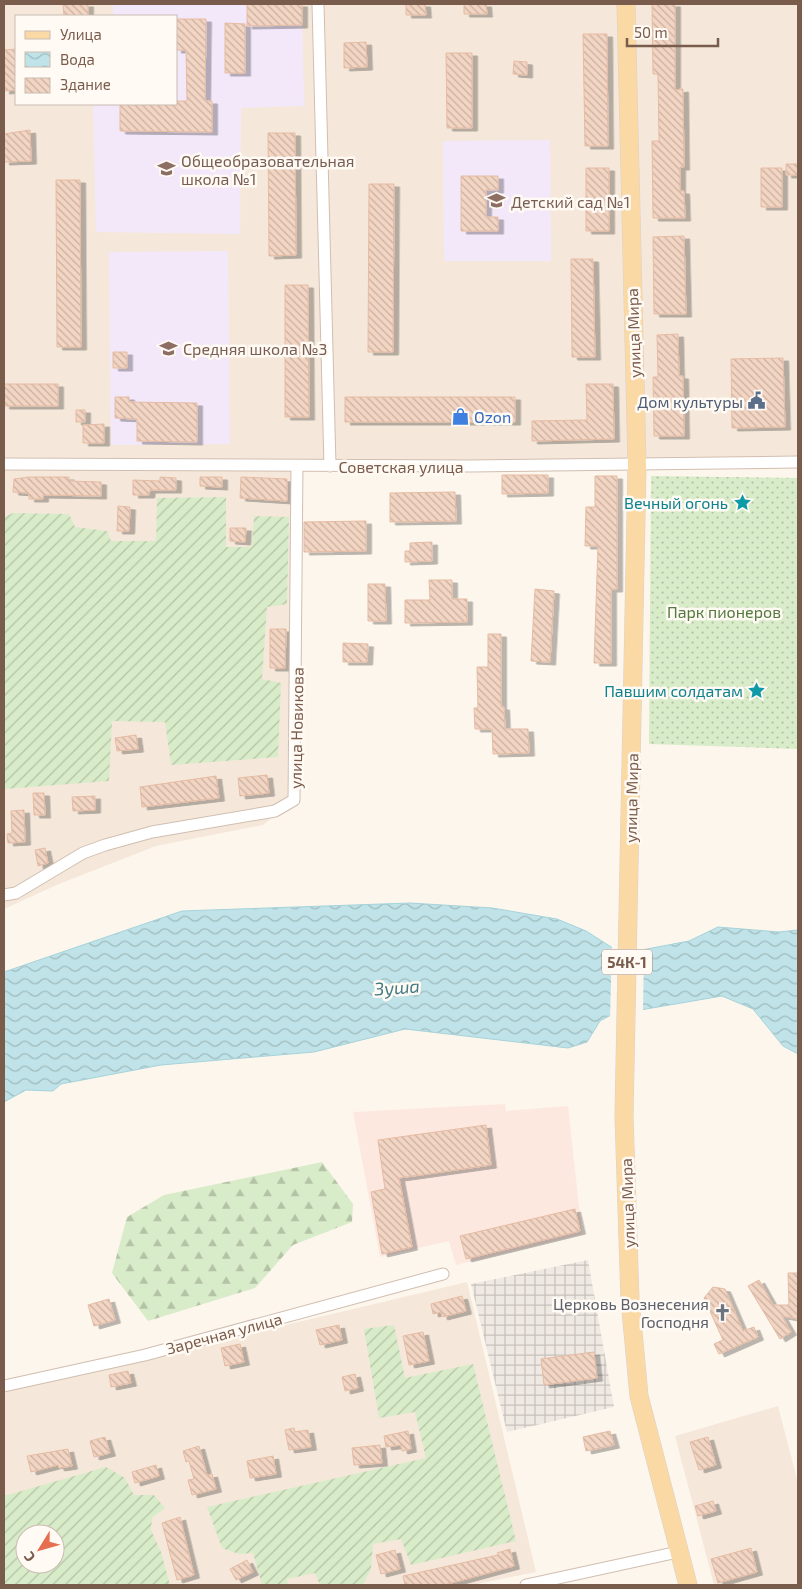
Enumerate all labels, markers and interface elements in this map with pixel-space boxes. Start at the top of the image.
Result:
legend [15,15,178,105]
scale bar [627,15,718,47]
text: 50 m [634,23,668,41]
text: Улица [60,25,102,43]
text: Вода [60,50,95,68]
text: Здание [60,75,111,93]
place label: Общеобразовательная школа №1 [181,151,354,188]
school or university icon: Общеобразовательная школа №1 [157,159,177,179]
school or university icon: Детский сад №1 [487,191,507,211]
place label: Детский сад №1 [511,192,630,211]
street label: улица Мира [622,288,645,378]
school or university icon: Средняя школа №3 [159,338,179,358]
place label: Средняя школа №3 [183,339,327,358]
public building icon: Дом культуры [747,391,767,411]
place label: Дом культуры [637,392,743,412]
shop icon: Ozon [450,406,470,426]
place label: Ozon [474,407,511,426]
street label: Советская улица [338,457,464,477]
place icon: Вечный огонь [732,492,752,512]
place label: Вечный огонь [624,493,728,512]
park label: Парк пионеров [667,602,781,621]
street label: улица Новикова [285,667,308,789]
place icon: Павшим солдатам [747,680,767,700]
place label: Павшим солдатам [604,681,743,700]
street label: улица Мира [621,753,642,843]
road number: 54К-1 [602,950,652,974]
water label: Зуша [373,974,420,1000]
street label: улица Мира [616,1158,639,1248]
place label: Церковь Вознесения Господня [553,1294,709,1331]
church icon: Церковь Вознесения Господня [713,1302,733,1322]
street label: Заречная улица [164,1308,284,1359]
north arrow [15,1524,65,1574]
text: С [20,1549,38,1566]

